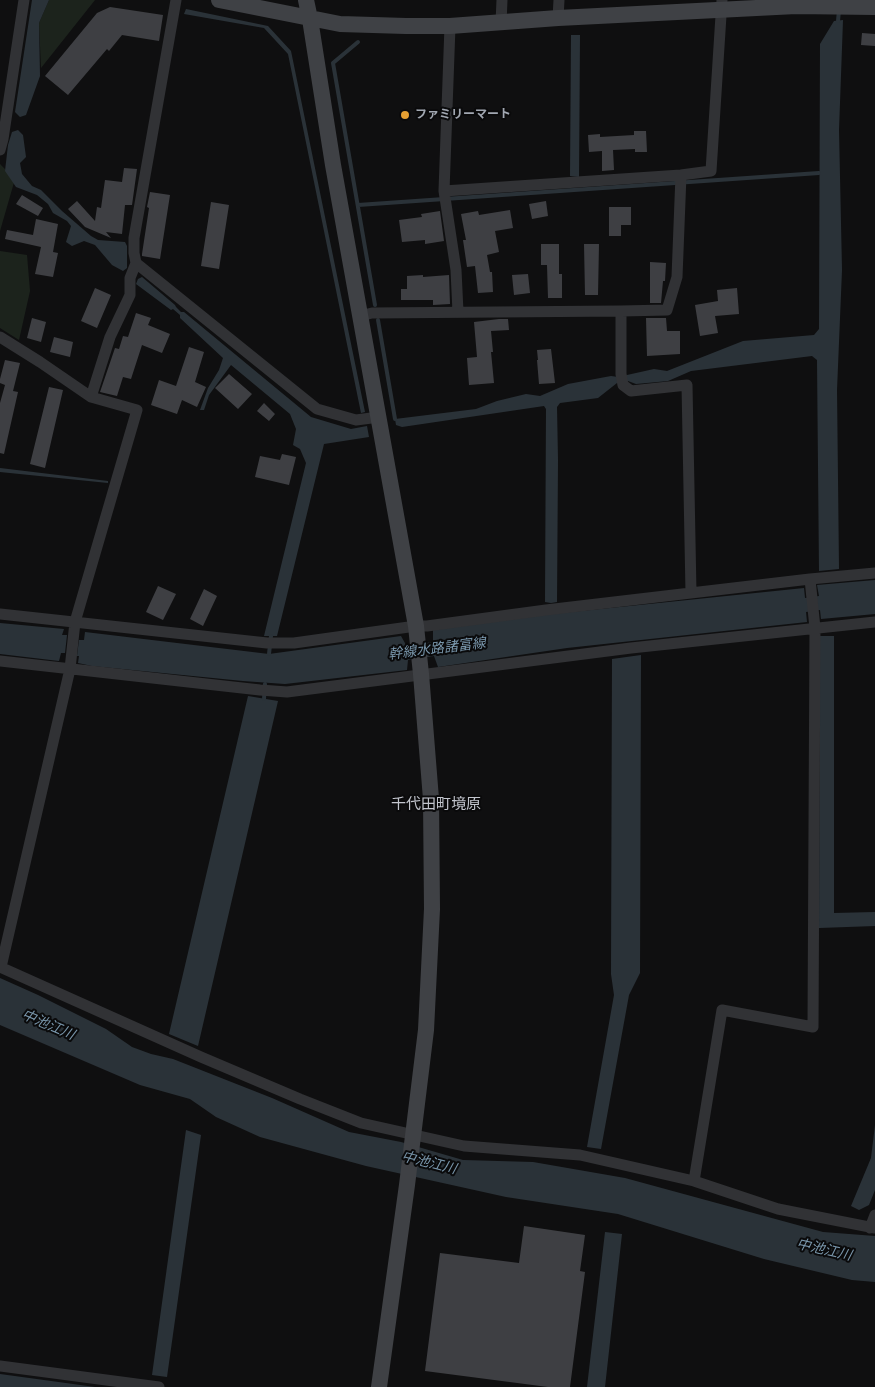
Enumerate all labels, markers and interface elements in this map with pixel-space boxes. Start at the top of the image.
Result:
place label: ファミリーマート [415,108,511,122]
marker: ファミリーマート [399,109,411,121]
water label: 幹線水路諸富線 [387,635,487,663]
district label: 千代田町境原 [391,796,481,814]
water label: 中池江川 [19,1006,77,1044]
water label: 中池江川 [400,1148,458,1178]
water label: 中池江川 [795,1236,853,1264]

